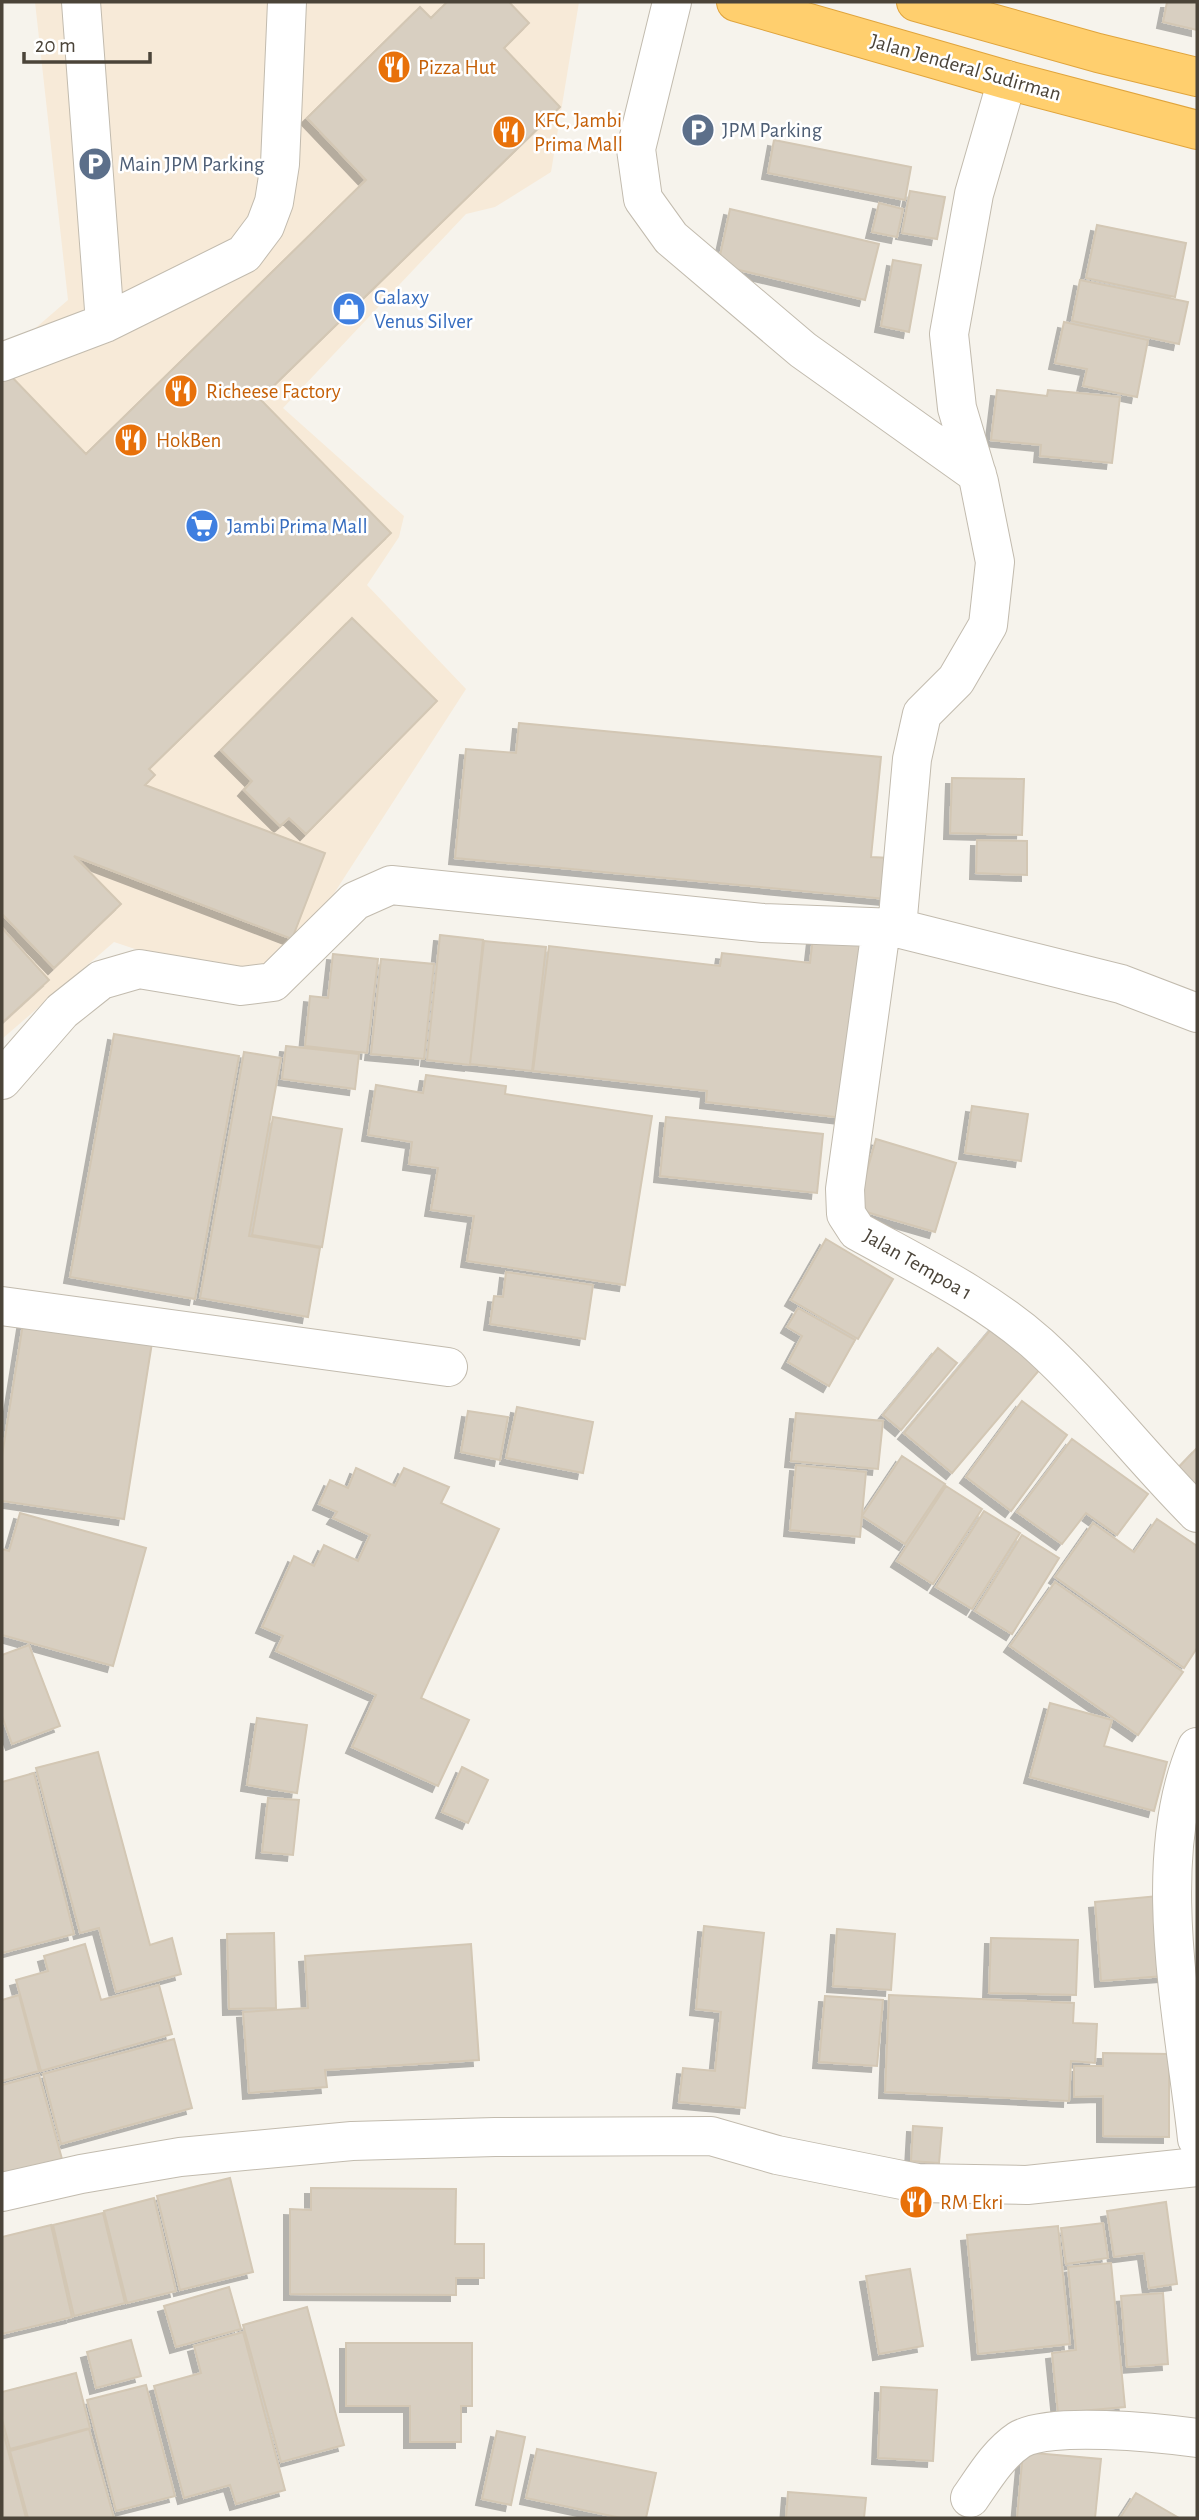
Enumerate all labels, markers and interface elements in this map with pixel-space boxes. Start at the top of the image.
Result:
scale bar [24,21,150,65]
street label: Jalan Jenderal Sudirman [868,30,1064,105]
text: 20 m [35,35,76,56]
restaurant icon: Pizza Hut [375,48,413,86]
place label: Pizza Hut [418,57,496,78]
place label: KFC, Jambi Prima Mall [534,110,623,155]
parking icon: JPM Parking [679,111,717,149]
restaurant icon: KFC, Jambi Prima Mall [490,113,528,151]
place label: JPM Parking [722,120,823,141]
parking icon: Main JPM Parking [76,145,114,183]
place label: Main JPM Parking [119,154,265,175]
place label: Galaxy Venus Silver [374,287,473,332]
shop icon: Galaxy Venus Silver [330,290,368,328]
restaurant icon: Richeese Factory [162,372,200,410]
place label: Richeese Factory [206,381,341,402]
restaurant icon: HokBen [112,421,150,459]
place label: HokBen [156,430,221,451]
supermarket icon: Jambi Prima Mall [183,507,221,545]
place label: Jambi Prima Mall [227,516,368,537]
street label: Jalan Tempoa 1 [860,1225,976,1304]
restaurant icon: RM Ekri [897,2183,935,2221]
place label: RM Ekri [940,2192,1003,2213]

